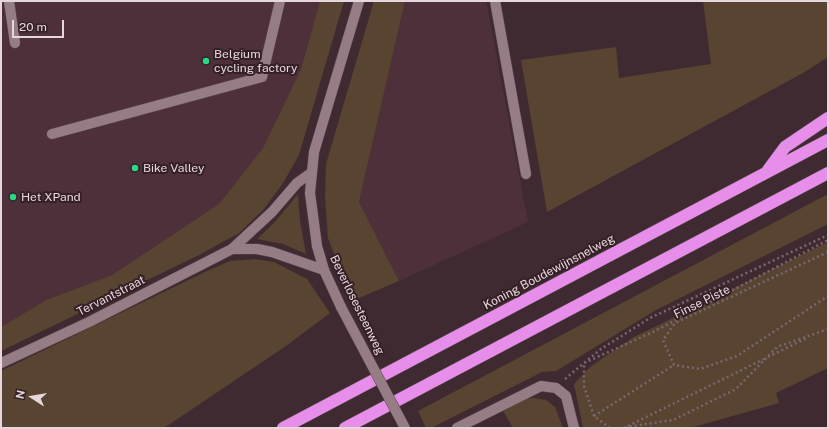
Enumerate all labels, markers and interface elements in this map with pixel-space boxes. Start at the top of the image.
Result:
scale bar [14,12,66,38]
text: 20 m [19,20,47,34]
place label: Belgium cycling factory [214,47,297,75]
marker: Belgium cycling factory [201,56,211,66]
place label: Bike Valley [143,161,204,175]
marker: Bike Valley [130,163,140,173]
place label: Het XPand [21,190,81,204]
marker: Het XPand [8,192,18,202]
street label: Koning Boudewijnsnelweg [481,231,617,313]
street label: Beverlosesteenweg [327,253,387,357]
street label: Tervantstraat [75,273,147,319]
street label: Finse Piste [672,282,732,322]
north arrow [12,377,52,417]
text: N [13,389,27,400]

